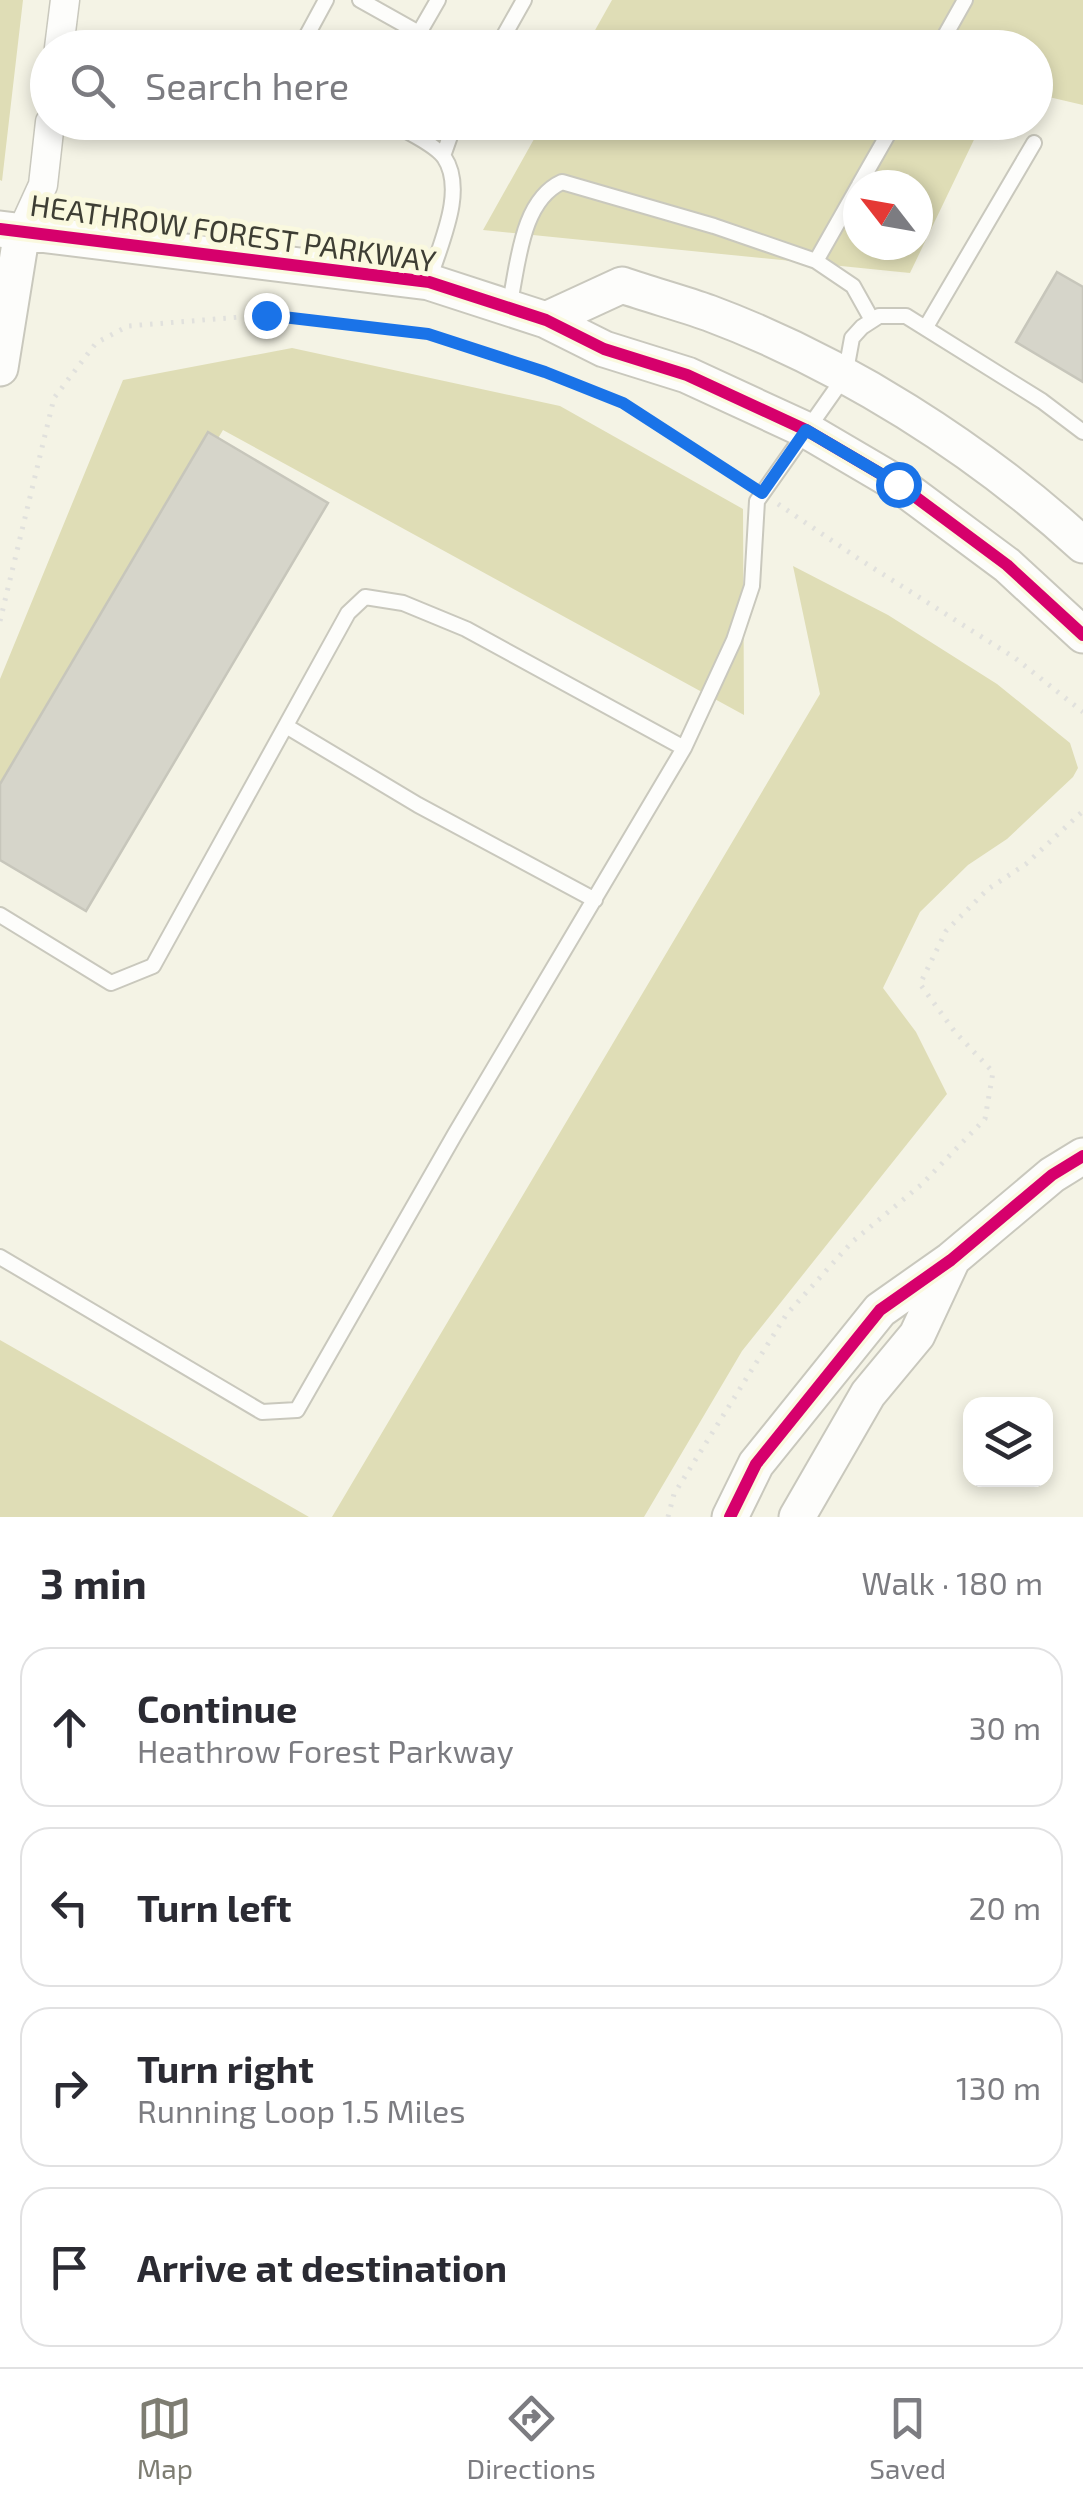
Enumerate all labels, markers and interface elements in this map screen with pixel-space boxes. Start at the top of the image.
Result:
search box [30,30,1053,140]
icon: search [65,58,120,113]
text: Search here [145,62,349,108]
north arrow [843,170,933,260]
street label: HEATHROW FOREST PARKWAY [28,186,439,278]
route end [244,293,290,339]
route start [876,462,922,508]
map controls [963,1397,1053,1487]
button: layers [963,1397,1053,1487]
text: 3 min [40,1557,147,1607]
text: Walk · 180 m [862,1563,1043,1601]
text: Continue [137,1685,297,1731]
icon: ahead [42,1700,97,1755]
text: 30 m [969,1708,1041,1746]
text: Heathrow Forest Parkway [137,1731,514,1769]
icon: left [42,1880,97,1935]
text: Turn left [137,1884,292,1930]
text: 20 m [969,1888,1041,1926]
text: Turn right [137,2045,314,2091]
icon: right [42,2060,97,2115]
text: 130 m [956,2068,1041,2106]
text: Running Loop 1.5 Miles [137,2091,465,2129]
icon: arrive [42,2240,97,2295]
text: Arrive at destination [137,2244,507,2290]
tab: Map [137,2391,193,2485]
tab: Directions [467,2391,596,2485]
tab: Saved [869,2391,946,2485]

